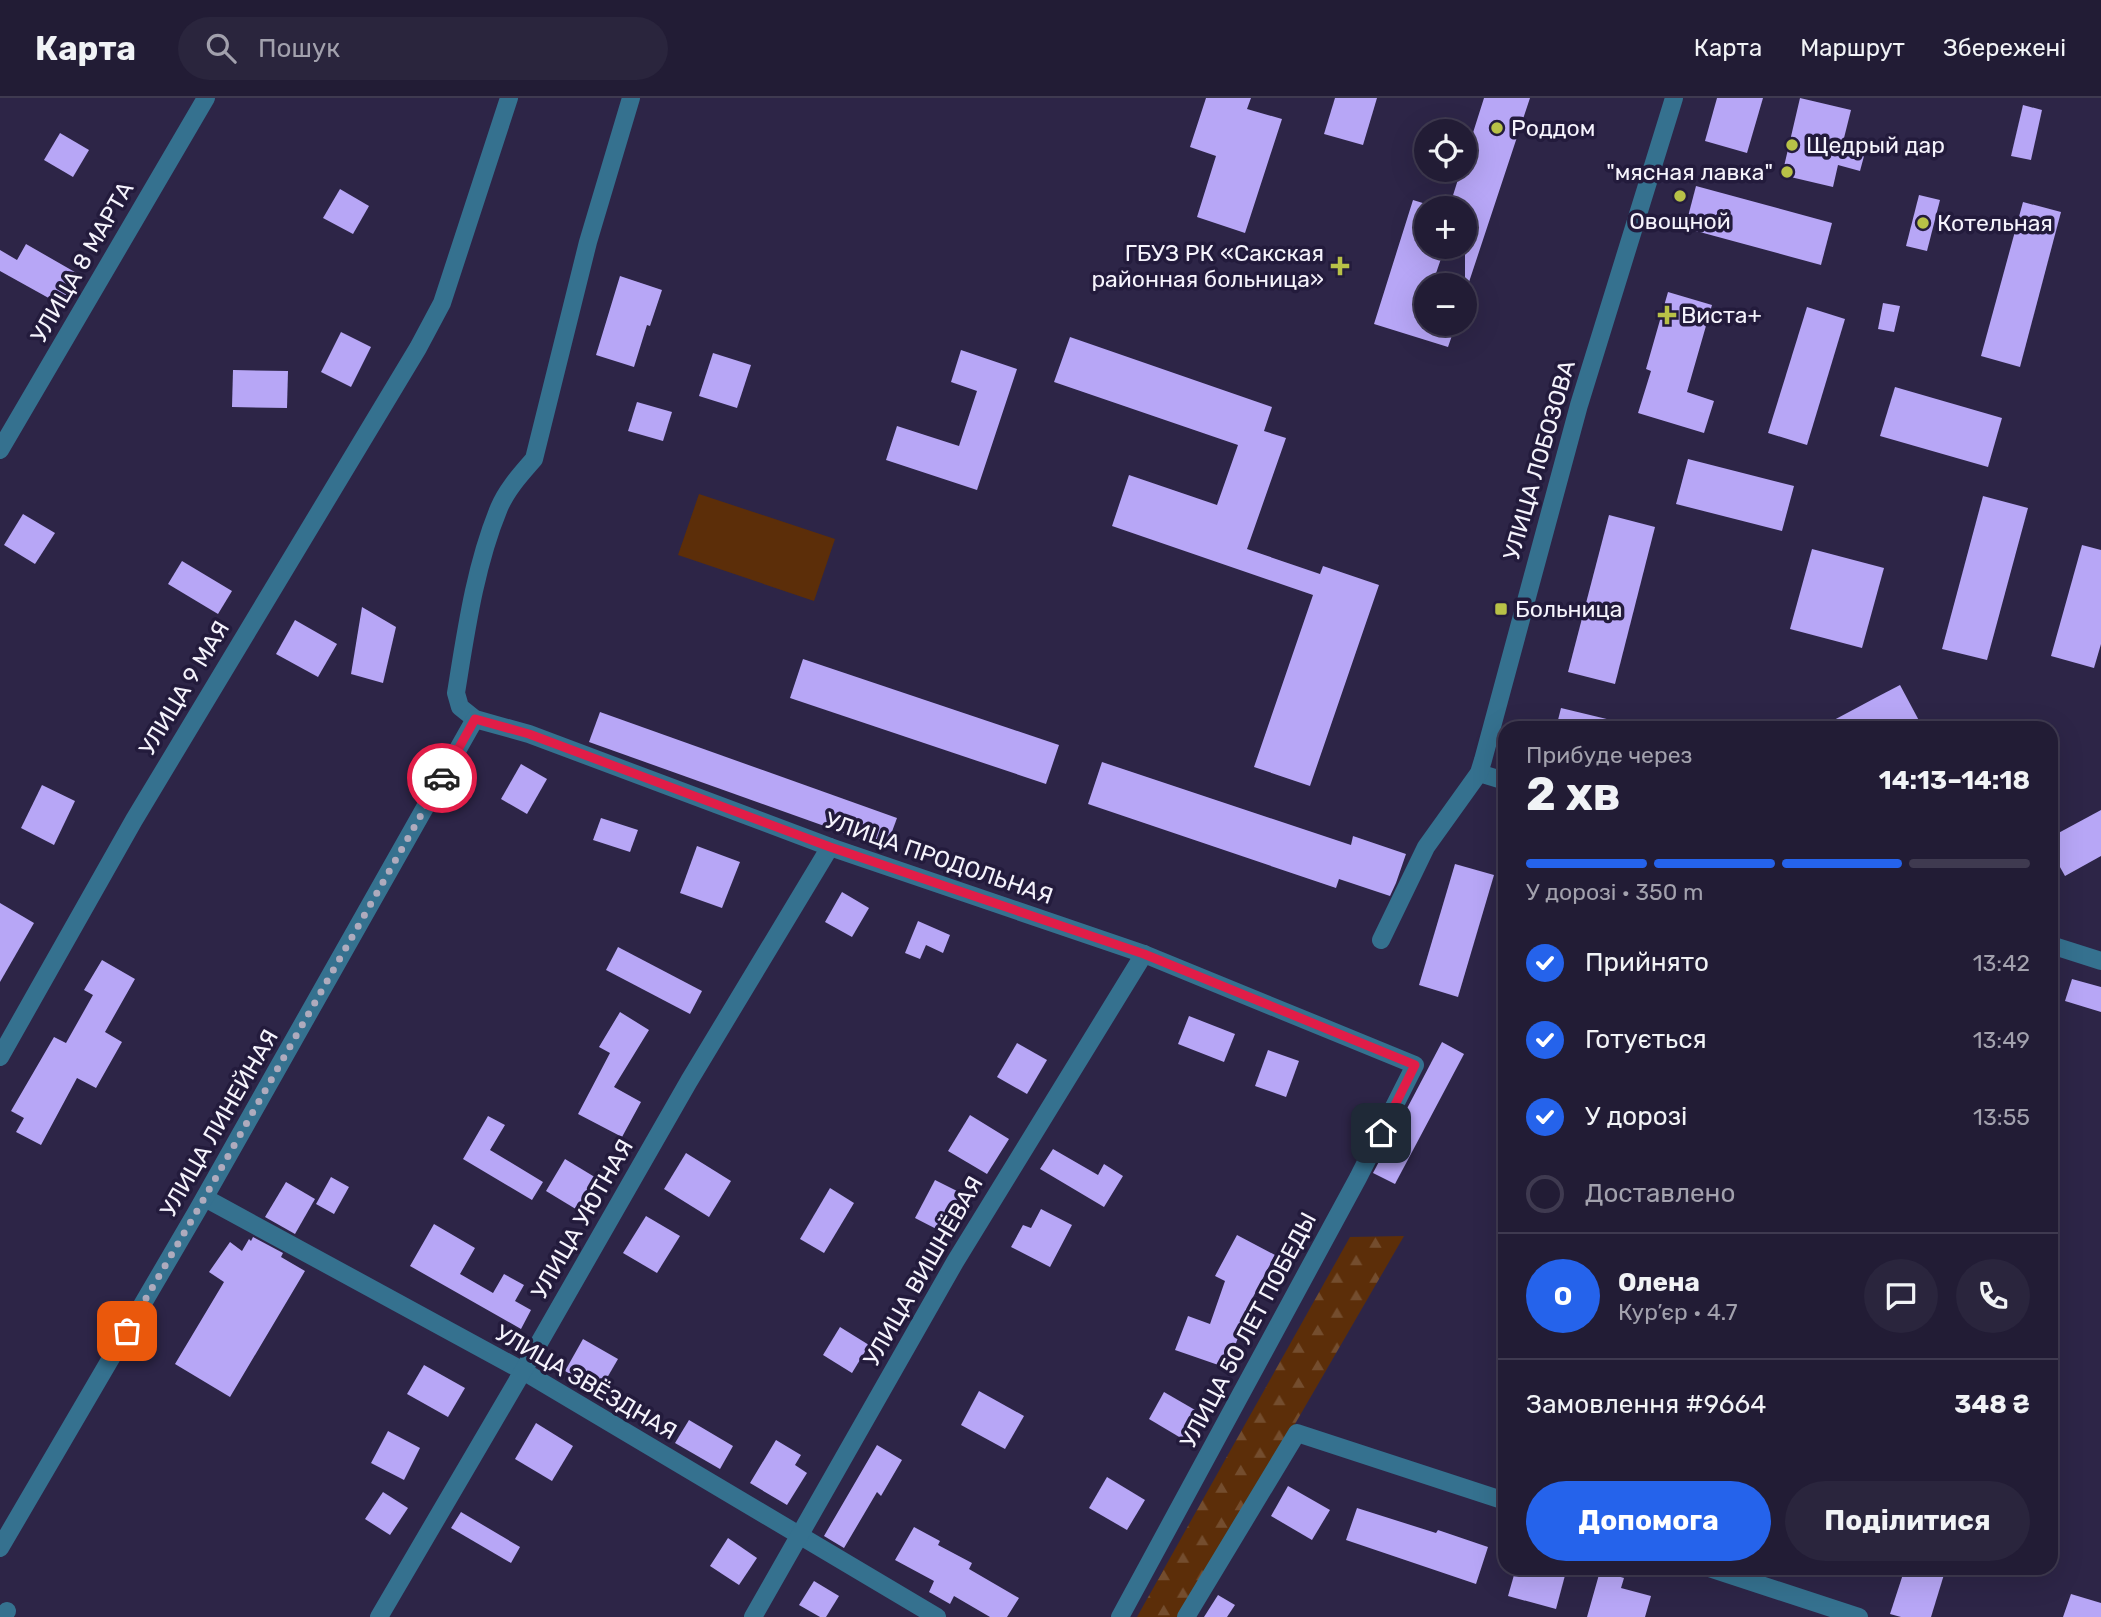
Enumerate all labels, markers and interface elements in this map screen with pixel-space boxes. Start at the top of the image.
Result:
search box [178,17,668,80]
text: Карта [35,29,136,68]
icon: search [202,29,240,67]
text: Пошук [258,33,340,64]
text: Карта [1694,34,1762,62]
text: Маршрут [1800,34,1905,62]
text: Збережені [1943,34,2066,62]
place label: Роддом [1511,114,1595,142]
map controls [1414,119,1477,336]
button: locate [1414,119,1477,182]
marker: Роддом [1489,120,1505,136]
place label: Щедрый дар [1806,131,1945,159]
marker: Щедрый дар [1784,137,1800,153]
place label: "мясная лавка" [1606,158,1773,186]
marker: "мясная лавка" [1779,164,1795,180]
street label: УЛИЦА 8 МАРТА [25,176,139,348]
marker: Овощной [1672,188,1688,204]
button: + [1414,196,1477,259]
place label: Овощной [1629,207,1731,235]
place label: Котельная [1937,209,2053,237]
marker: Котельная [1915,215,1931,231]
place label: ГБУЗ РК «Сакская районная больница» [1091,239,1324,293]
marker: ГБУЗ РК «Сакская районная больница» [1330,256,1350,276]
button: − [1414,273,1477,336]
place label: Виста+ [1681,301,1762,329]
marker: Виста+ [1659,307,1675,323]
street label: УЛИЦА ЛОБОЗОВА [1497,357,1581,563]
place label: Больница [1515,595,1623,623]
marker: Больница [1493,601,1509,617]
street label: УЛИЦА 9 МАЯ [133,616,235,760]
text: Прибуде через [1526,741,1692,769]
courier [407,743,477,813]
icon: car [423,759,461,797]
text: 14:13–14:18 [1879,765,2030,796]
text: 2 хв [1526,767,1621,822]
street label: УЛИЦА ПРОДОЛЬНАЯ [821,806,1057,910]
text: У дорозі · 350 m [1526,878,1703,906]
icon: check [1526,944,1564,982]
text: Прийнято [1585,947,1709,978]
text: 13:42 [1973,949,2030,977]
icon: check [1526,1021,1564,1059]
street label: УЛИЦА ЛИНЕЙНАЯ [154,1024,284,1222]
text: Готується [1585,1024,1707,1055]
text: 13:49 [1973,1026,2030,1054]
icon: check [1526,1098,1564,1136]
text: У дорозі [1585,1101,1687,1132]
pin [1351,1103,1411,1163]
text: 13:55 [1973,1103,2030,1131]
icon: home [1362,1114,1400,1152]
street label: УЛИЦА УЮТНАЯ [525,1134,639,1304]
street label: УЛИЦА ВИШНЁВАЯ [857,1171,989,1371]
text: Доставлено [1585,1178,1735,1209]
street label: УЛИЦА 50 ЛЕТ ПОБЕДЫ [1174,1207,1322,1453]
button: chat [1864,1259,1938,1333]
button: phone [1956,1259,2030,1333]
text: Олена [1618,1267,1700,1298]
text: О [1554,1281,1572,1312]
text: Кур’єр · 4.7 [1618,1298,1738,1326]
pin [97,1301,157,1361]
icon: bag [108,1312,146,1350]
street label: УЛИЦА ЗВЁЗДНАЯ [490,1319,682,1445]
text: Замовлення #9664 [1526,1389,1766,1420]
text: 348 ₴ [1954,1389,2030,1420]
button: Допомога [1526,1481,1771,1561]
button: Поділитися [1785,1481,2030,1561]

